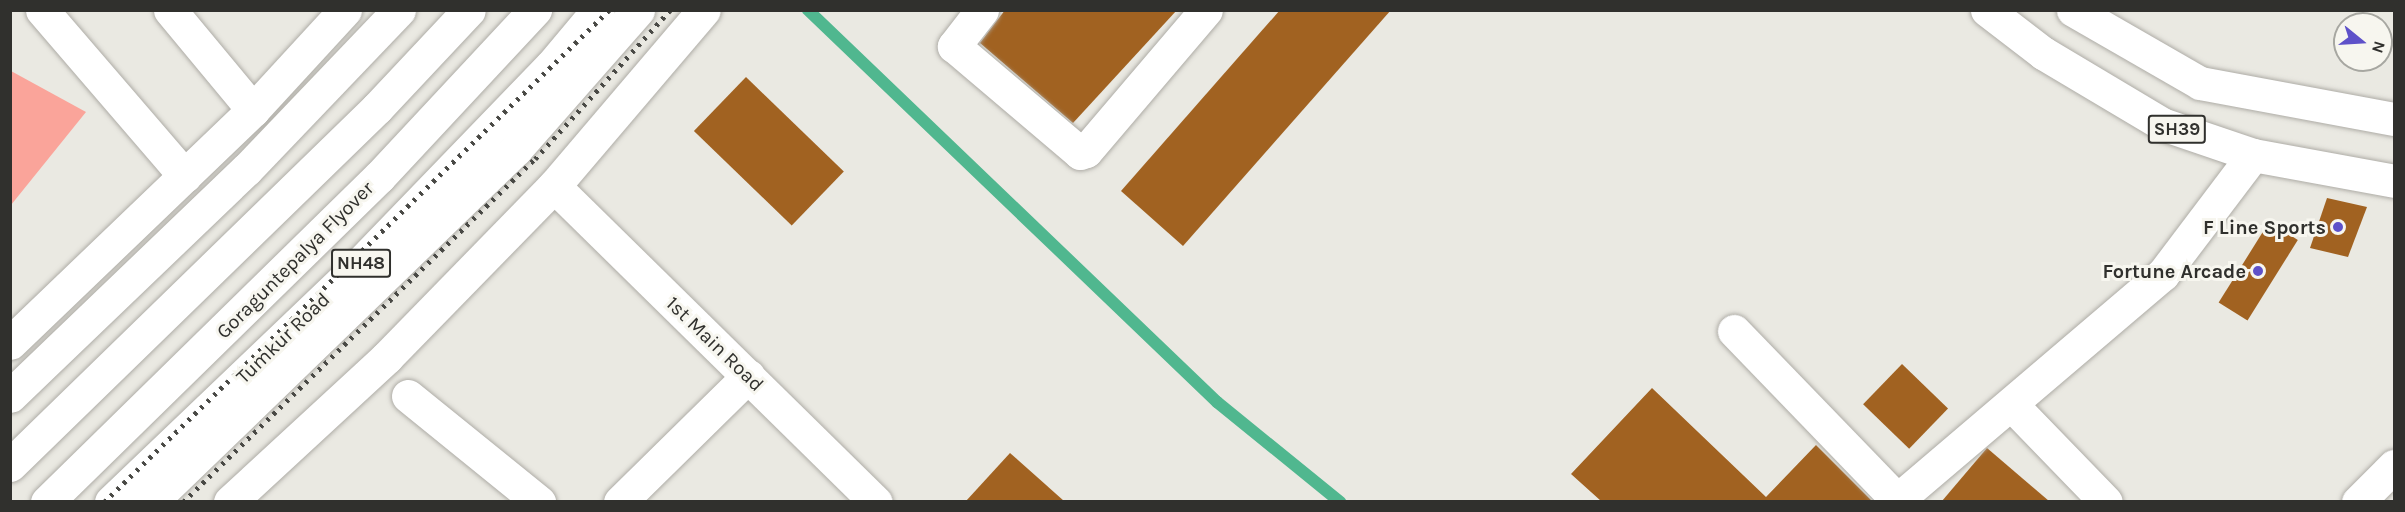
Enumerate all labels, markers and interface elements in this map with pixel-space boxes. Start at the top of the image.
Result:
north arrow [2333,12,2393,72]
text: N [2368,39,2390,55]
road number: SH39 [2147,114,2207,144]
street label: Goraguntepalya Flyover [211,176,379,344]
place label: F Line Sports [2203,215,2326,239]
marker: F Line Sports [2331,220,2345,234]
road number: NH48 [331,248,391,278]
place label: Fortune Arcade [2102,259,2246,283]
marker: Fortune Arcade [2251,264,2265,278]
street label: Tumkur Road [231,287,335,389]
street label: 1st Main Road [661,292,769,396]

